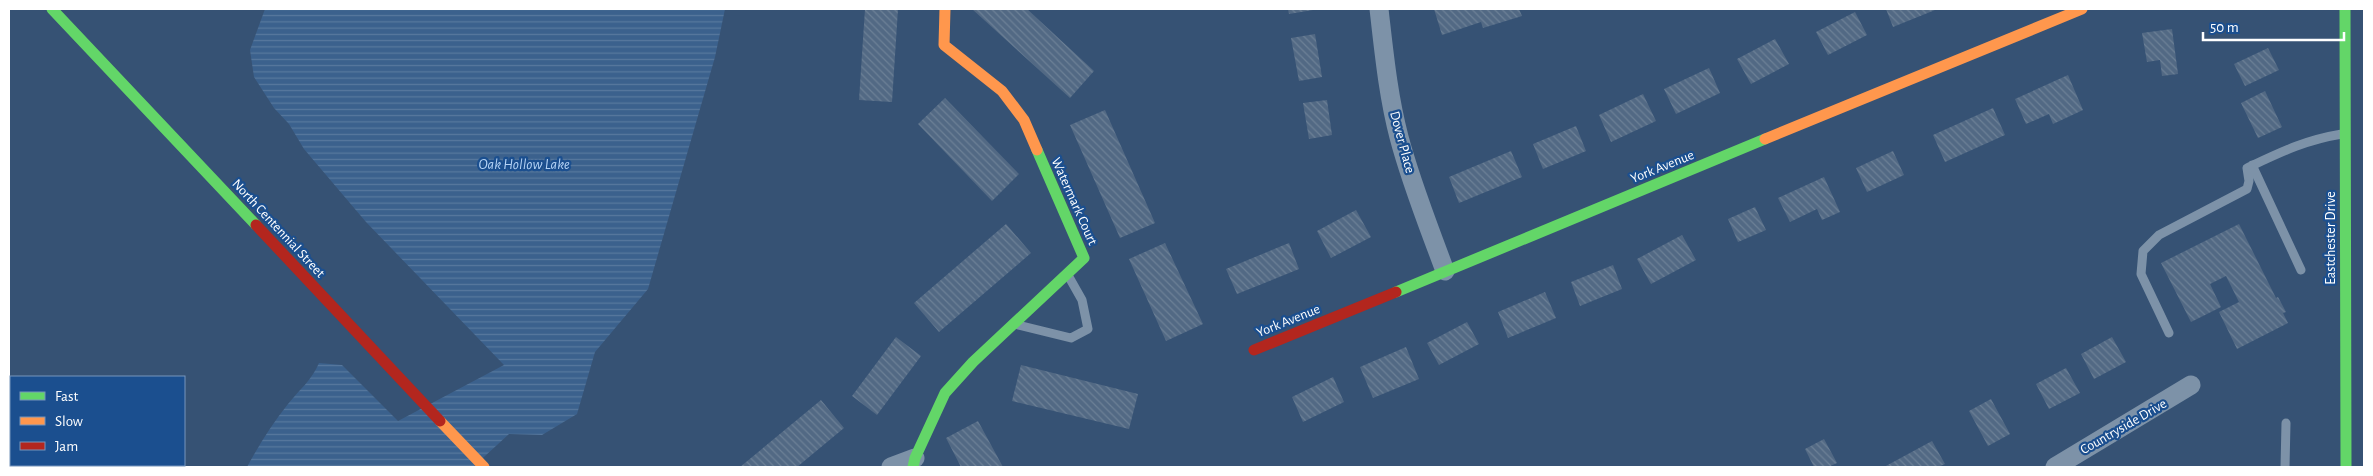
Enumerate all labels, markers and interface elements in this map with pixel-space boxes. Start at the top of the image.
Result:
scale bar [2203,10,2344,42]
text: 50 m [2210,20,2239,35]
street label: Dover Place [1387,110,1417,175]
street label: York Avenue [1629,148,1696,186]
street label: Watermark Court [1049,156,1100,248]
water label: Oak Hollow Lake [478,157,570,172]
street label: North Centennial Street [229,177,328,281]
street label: Eastchester Drive [2324,191,2338,285]
street label: York Avenue [1255,302,1322,340]
legend [10,376,185,466]
text: Fast [55,389,79,404]
street label: Countryside Drive [2078,397,2169,457]
text: Slow [55,414,83,429]
text: Jam [55,439,78,454]

